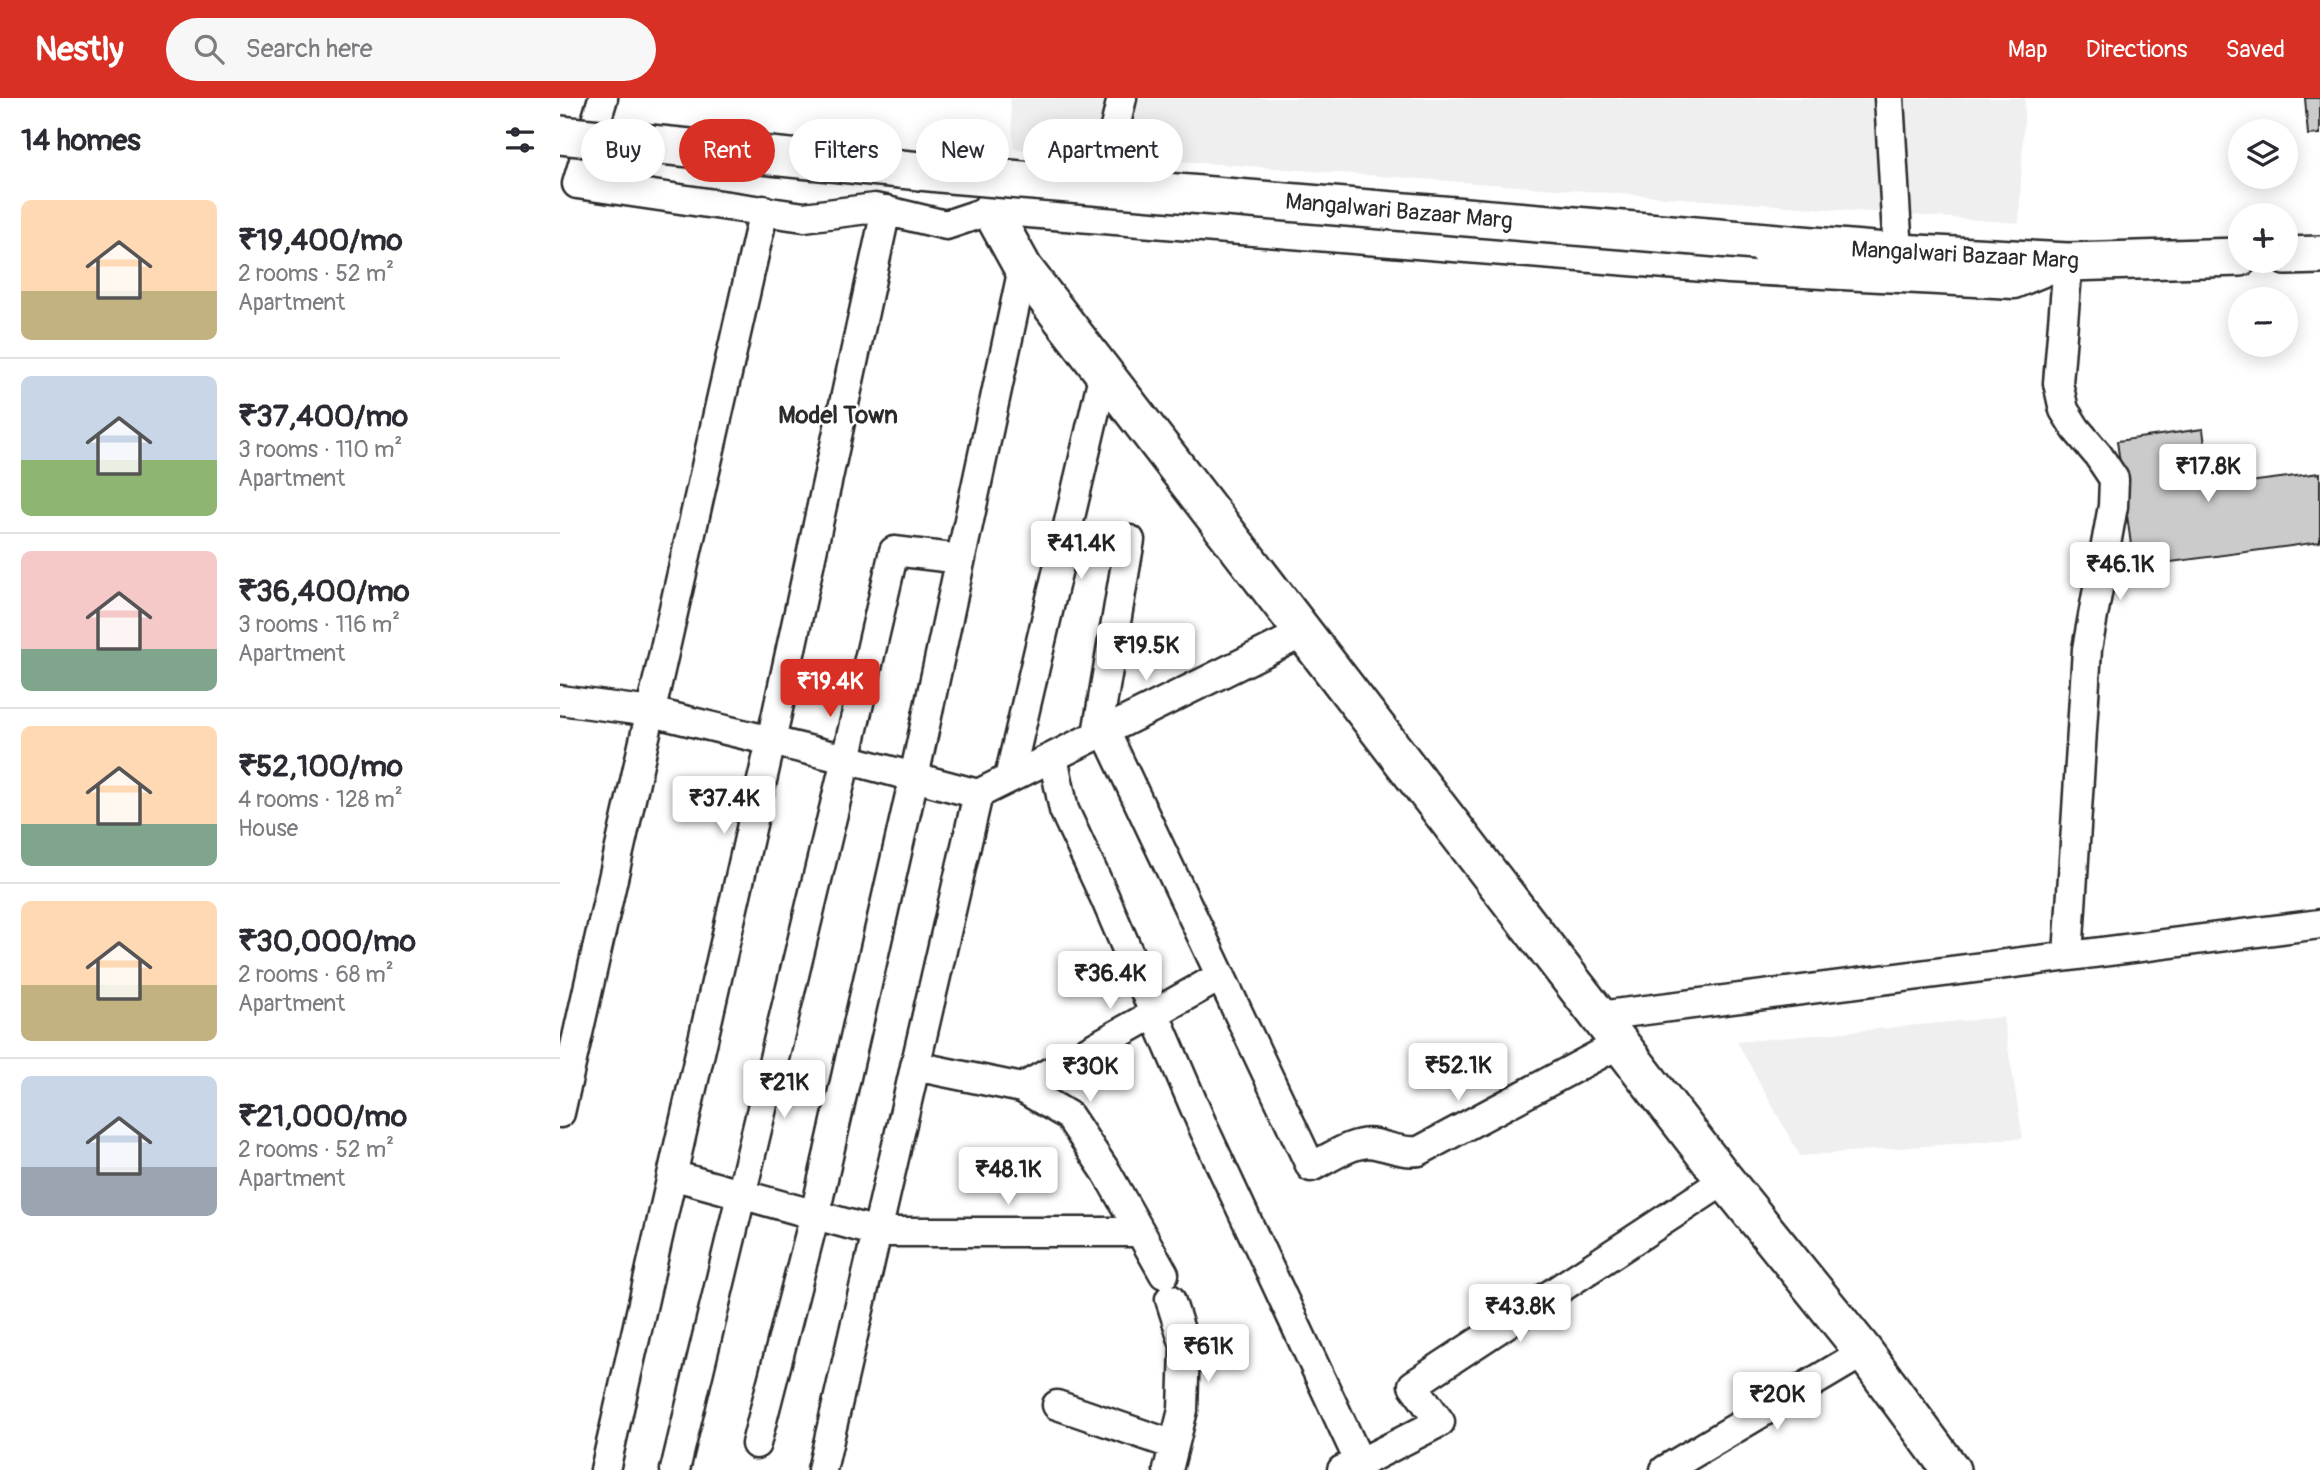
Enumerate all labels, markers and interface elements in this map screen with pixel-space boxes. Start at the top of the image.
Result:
search box [166,18,656,81]
text: Nestly [35,29,124,70]
icon: search [190,30,228,68]
text: Search here [246,33,373,65]
text: Map [2008,35,2048,64]
text: Directions [2086,35,2187,64]
text: Saved [2225,35,2285,64]
chip: Buy [581,119,665,182]
chip: Rent [679,119,775,182]
chip: Filters [789,119,902,182]
chip: New [916,119,1009,182]
chip: Apartment [1023,119,1183,182]
map controls [2228,119,2298,357]
button: layers [2228,119,2298,189]
icon: filters [501,121,539,159]
text: 14 homes [21,122,141,159]
street label: Mangalwari Bazaar Marg [1284,187,1514,235]
button: + [2228,203,2298,273]
text: ₹19,400/mo [238,222,403,259]
icon: home [77,228,161,312]
street label: Mangalwari Bazaar Marg [1850,235,2080,275]
text: 2 rooms · 52 m² [238,259,394,288]
button: − [2228,287,2298,357]
text: Apartment [238,288,345,317]
text: ₹37,400/mo [238,398,408,435]
district label: Model Town [778,401,898,430]
icon: home [77,404,161,488]
text: 3 rooms · 110 m² [238,435,402,464]
pin: ₹17.8K [2151,444,2265,504]
text: ₹17.8K [2175,452,2241,481]
text: Apartment [238,464,345,493]
pin: ₹41.4K [1024,522,1138,581]
text: ₹41.4K [1047,529,1115,558]
pin: ₹46.1K [2063,542,2177,602]
text: ₹46.1K [2086,550,2154,579]
text: ₹36,400/mo [238,573,410,610]
icon: home [77,579,161,663]
text: 3 rooms · 116 m² [238,610,400,639]
pin: ₹19.5K [1089,624,1203,683]
text: ₹19.5K [1113,631,1179,660]
text: Apartment [238,639,345,668]
pin: ₹19.4K [773,660,887,719]
text: ₹19.4K [797,667,863,696]
text: ₹52,100/mo [238,748,403,785]
icon: home [77,754,161,838]
pin: ₹37.4K [667,776,781,836]
text: ₹37.4K [688,784,760,813]
text: 4 rooms · 128 m² [238,785,403,814]
text: House [238,814,298,843]
text: ₹30,000/mo [238,923,416,960]
icon: home [77,929,161,1013]
pin: ₹36.4K [1053,951,1167,1011]
text: ₹36.4K [1074,959,1146,988]
text: 2 rooms · 68 m² [238,960,394,989]
text: Apartment [238,989,345,1018]
pin: ₹30K [1049,1044,1131,1104]
pin: ₹52.1K [1401,1044,1515,1103]
text: ₹52.1K [1424,1051,1492,1080]
text: ₹30K [1062,1052,1118,1081]
pin: ₹21K [743,1060,825,1120]
text: ₹21K [759,1068,809,1097]
text: ₹21,000/mo [238,1098,407,1135]
icon: home [77,1104,161,1188]
text: 2 rooms · 52 m² [238,1135,394,1164]
pin: ₹48.1K [951,1148,1065,1207]
text: ₹48.1K [975,1155,1041,1184]
text: Apartment [238,1164,345,1193]
pin: ₹43.8K [1463,1284,1577,1344]
text: ₹43.8K [1485,1292,1555,1321]
pin: ₹61K [1167,1324,1249,1384]
text: ₹61K [1183,1332,1233,1361]
pin: ₹20K [1736,1372,1818,1432]
text: ₹20K [1749,1380,1805,1409]

